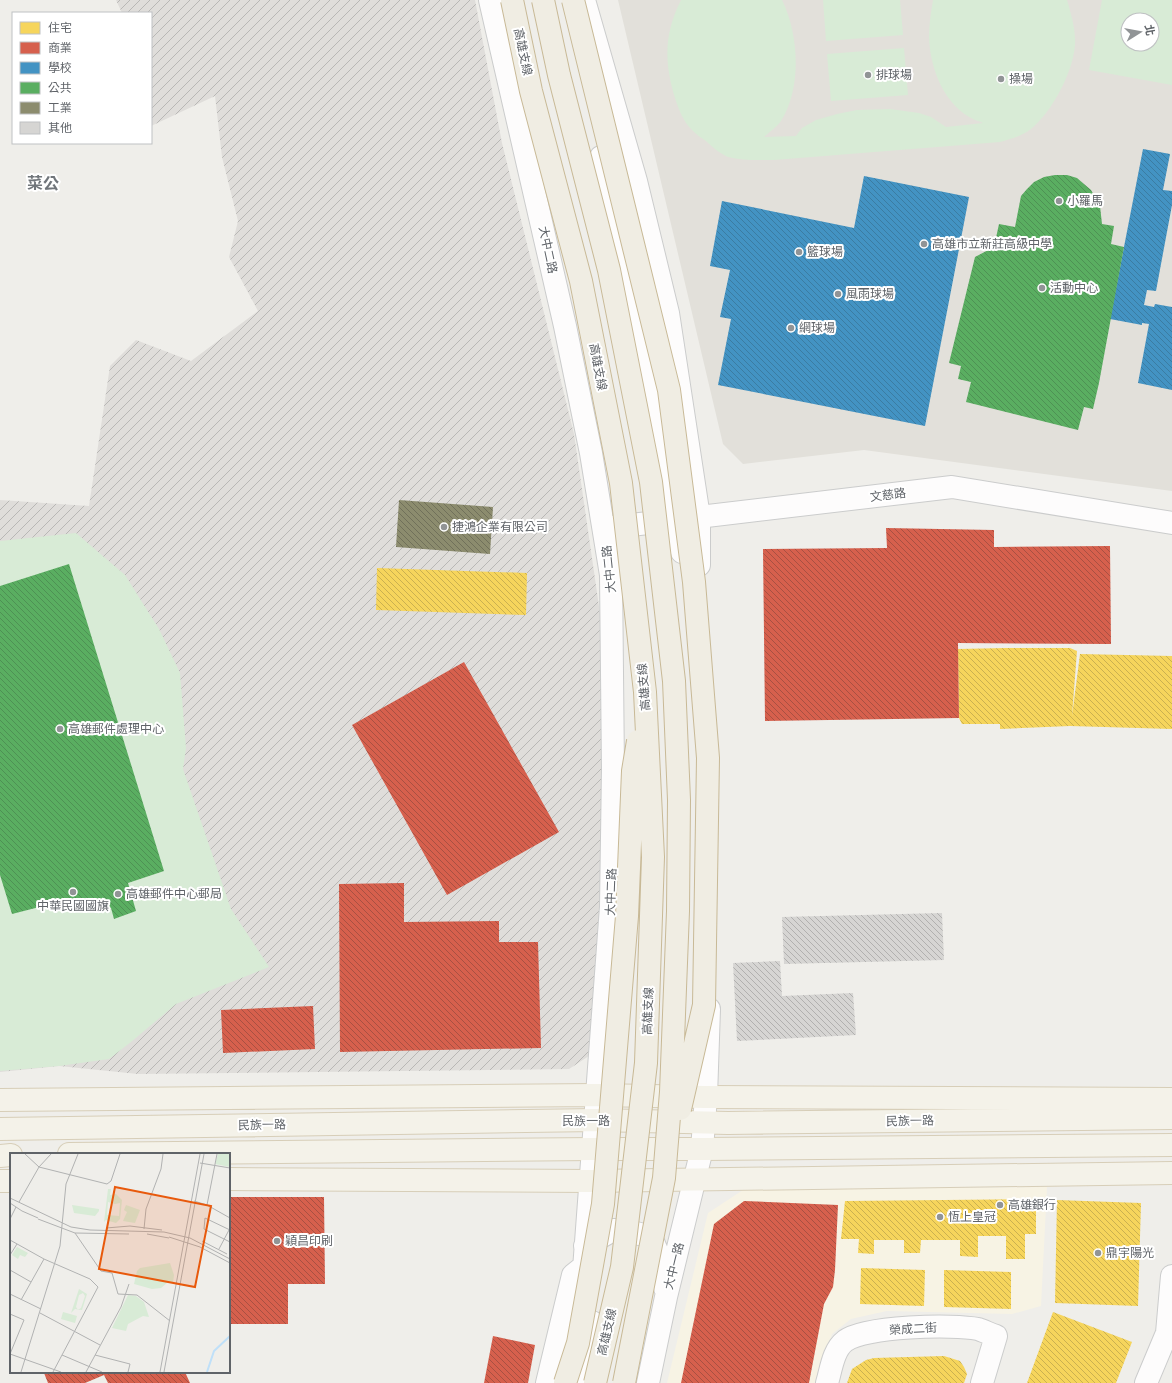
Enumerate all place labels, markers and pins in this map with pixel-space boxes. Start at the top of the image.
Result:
place label: 排球場 [876,68,912,82]
marker: 排球場 [863,70,873,80]
place label: 操場 [1009,72,1033,86]
marker: 操場 [996,74,1006,84]
place label: 小羅馬 [1067,194,1103,208]
marker: 小羅馬 [1054,196,1064,206]
place label: 高雄市立新莊高級中學 [932,237,1052,251]
marker: 高雄市立新莊高級中學 [919,239,929,249]
place label: 籃球場 [807,245,843,259]
marker: 籃球場 [794,247,804,257]
place label: 活動中心 [1050,281,1098,295]
marker: 活動中心 [1037,283,1047,293]
place label: 風雨球場 [846,287,894,301]
marker: 風雨球場 [833,289,843,299]
place label: 網球場 [799,321,835,335]
marker: 網球場 [786,323,796,333]
place label: 捷鴻企業有限公司 [452,520,548,534]
marker: 捷鴻企業有限公司 [439,522,449,532]
place label: 高雄郵件處理中心 [68,722,164,736]
marker: 高雄郵件處理中心 [55,724,65,734]
marker: 中華民國國旗 [68,887,78,897]
place label: 高雄郵件中心郵局 [126,887,222,901]
marker: 高雄郵件中心郵局 [113,889,123,899]
place label: 中華民國國旗 [37,899,109,913]
place label: 高雄銀行 [1008,1198,1056,1212]
marker: 高雄銀行 [995,1200,1005,1210]
place label: 恆上皇冠 [948,1210,996,1224]
marker: 恆上皇冠 [935,1212,945,1222]
place label: 穎昌印刷 [285,1234,333,1248]
marker: 穎昌印刷 [272,1236,282,1246]
place label: 鼎宇陽光 [1106,1246,1154,1260]
marker: 鼎宇陽光 [1093,1248,1103,1258]

